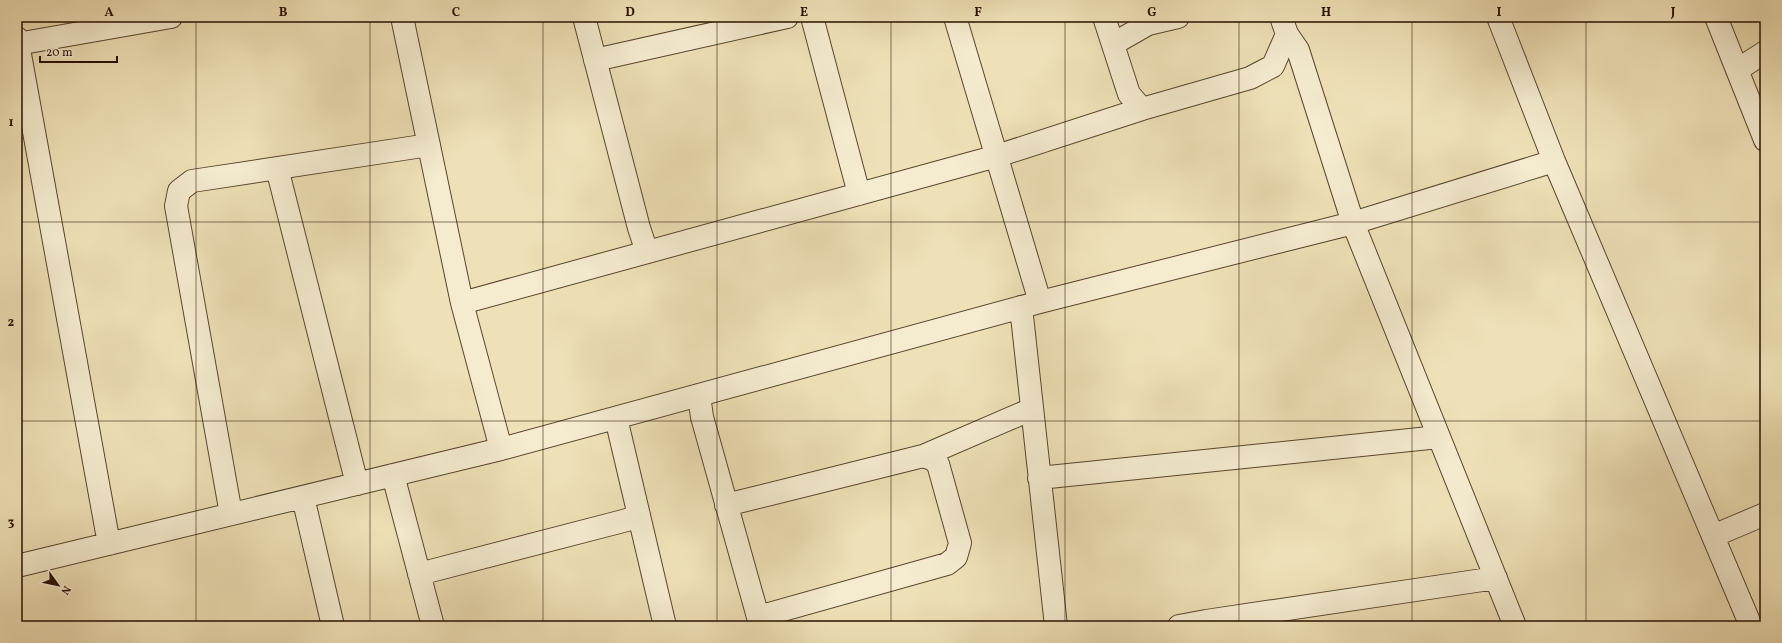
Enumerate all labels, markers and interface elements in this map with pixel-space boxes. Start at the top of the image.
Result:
text: A [104,4,114,22]
text: B [279,4,288,22]
text: C [452,4,460,22]
text: D [625,4,635,22]
text: E [800,4,808,22]
text: F [974,4,982,22]
text: G [1147,4,1157,22]
text: H [1321,4,1331,22]
text: I [1497,4,1502,22]
text: J [1670,4,1676,22]
scale bar [40,38,117,64]
text: 20 m [46,45,73,61]
text: 1 [8,114,14,132]
text: 2 [8,314,15,332]
text: 3 [8,514,15,532]
north arrow [38,565,78,605]
text: N [57,582,74,597]

